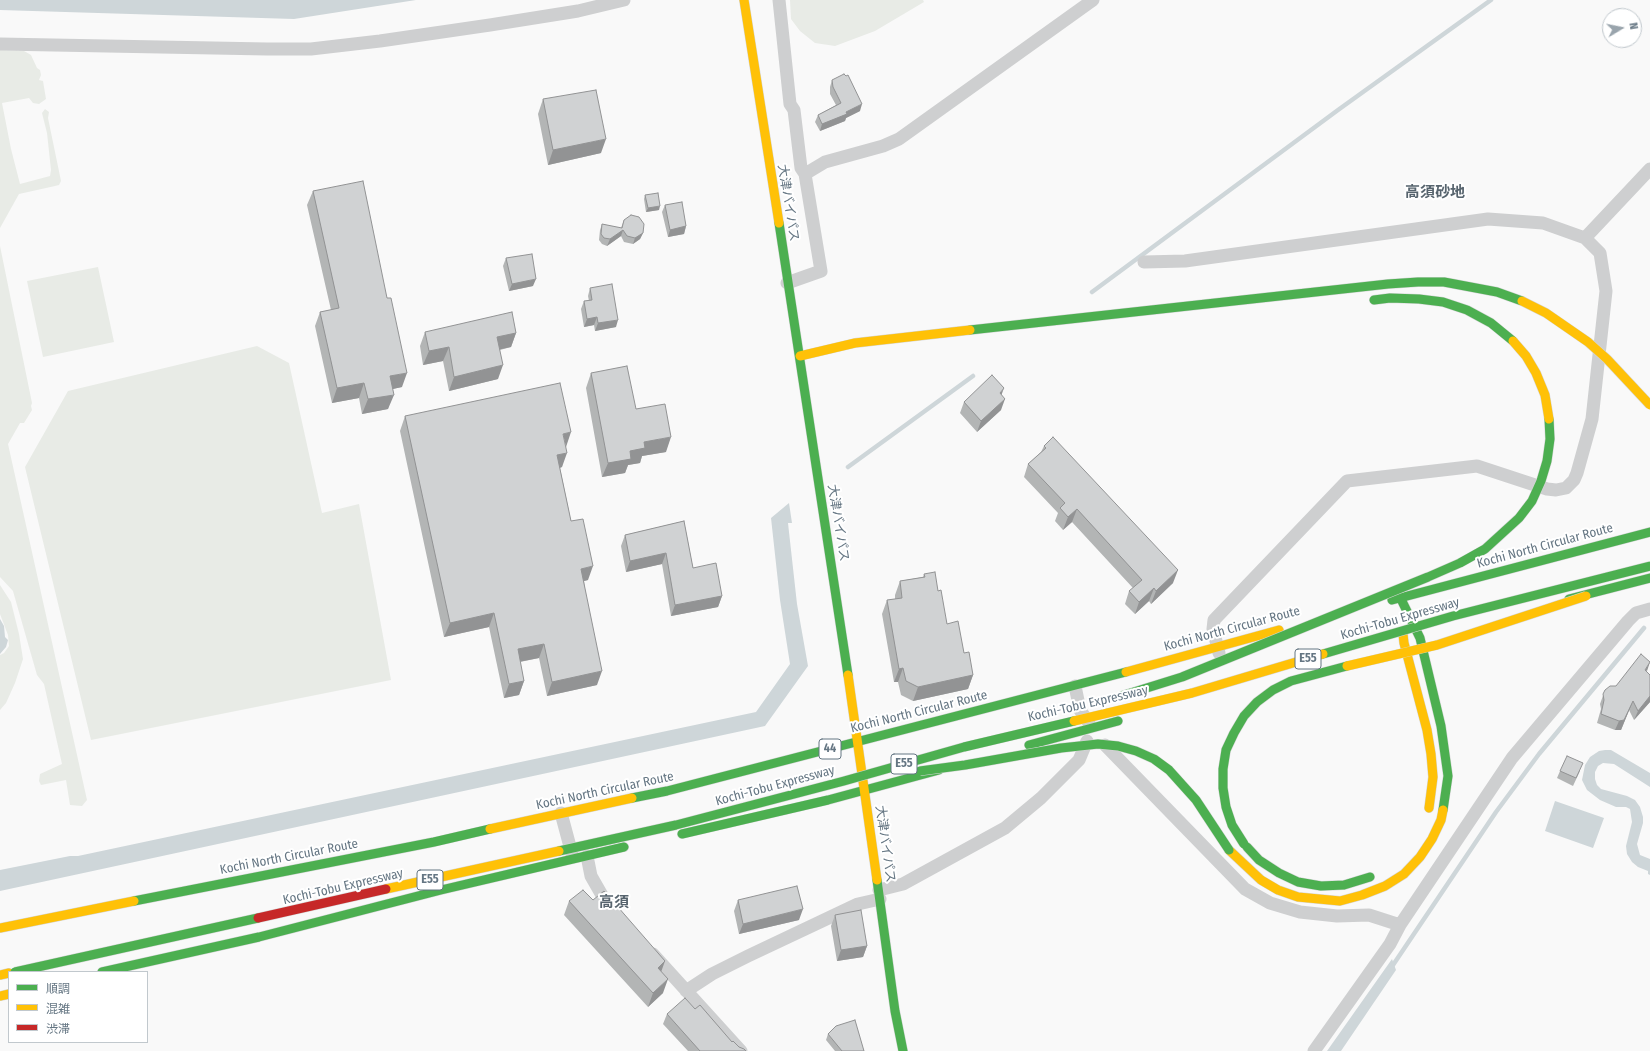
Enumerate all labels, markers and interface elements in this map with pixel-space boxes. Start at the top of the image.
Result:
north arrow [1602,8,1642,48]
text: N [1626,22,1640,30]
street label: 大津バイパス [774,163,802,243]
district label: 高須砂地 [1405,184,1465,202]
street label: 大津バイパス [824,483,852,563]
street label: Kochi North Circular Route [1475,520,1615,572]
street label: Kochi-Tobu Expressway [1339,595,1461,643]
street label: Kochi North Circular Route [1162,603,1302,655]
road number: E55 [1295,649,1321,669]
street label: Kochi-Tobu Expressway [1026,683,1150,725]
street label: Kochi North Circular Route [849,687,989,737]
road number: 44 [819,739,841,759]
road number: E55 [891,754,917,774]
street label: Kochi-Tobu Expressway [714,763,836,809]
street label: Kochi North Circular Route [535,769,675,813]
street label: 大津バイパス [872,804,898,884]
street label: Kochi North Circular Route [219,836,359,878]
street label: Kochi-Tobu Expressway [281,866,405,908]
road number: E55 [417,870,443,890]
district label: 高須 [599,894,629,912]
legend [8,971,148,1043]
text: 順調 [46,982,70,996]
text: 混雑 [46,1002,70,1016]
text: 渋滞 [46,1022,70,1036]

